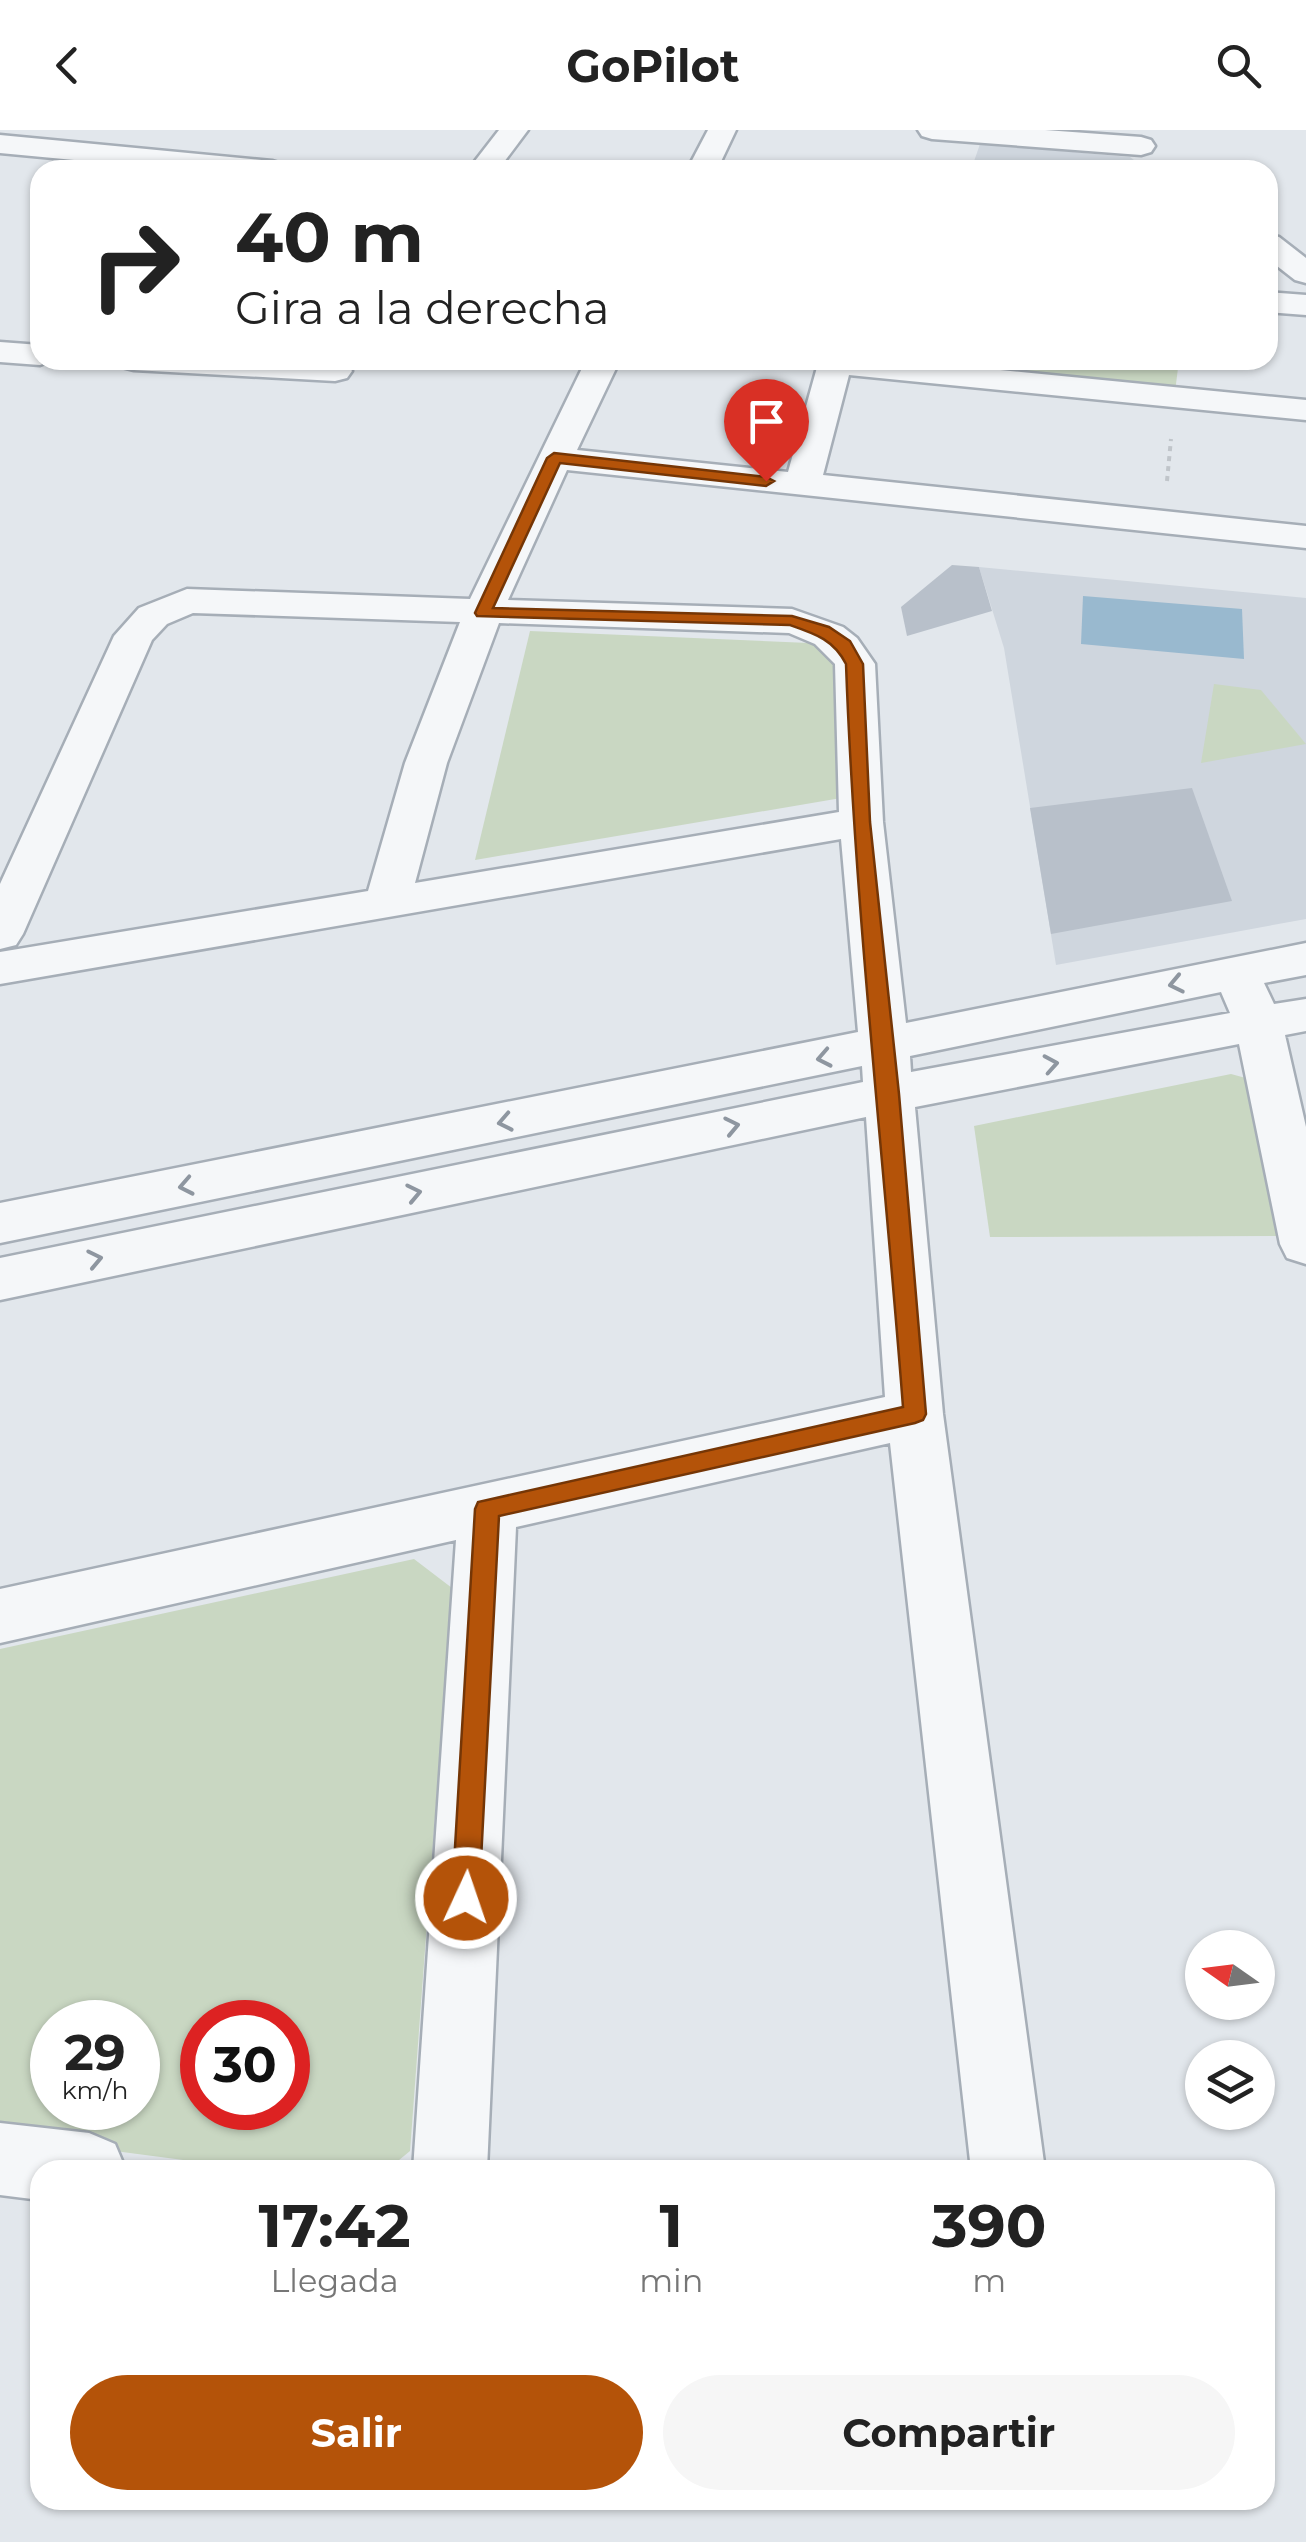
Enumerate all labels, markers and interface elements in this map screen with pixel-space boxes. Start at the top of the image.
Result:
icon: back [40,38,95,93]
text: GoPilot [566,38,740,93]
icon: search [1211,38,1266,93]
text: 40 m [235,194,424,280]
icon: right [70,200,200,330]
text: Gira a la derecha [235,280,610,335]
pin [724,379,809,482]
icon: arrive [739,394,794,449]
one-way arrow [1168,973,1185,994]
one-way arrow [815,1046,832,1067]
one-way arrow [1042,1054,1059,1075]
one-way arrow [497,1110,514,1131]
one-way arrow [723,1117,740,1138]
one-way arrow [178,1174,195,1195]
one-way arrow [405,1183,422,1204]
one-way arrow [87,1249,104,1270]
position arrow [414,1846,518,1950]
north arrow [1185,1930,1275,2020]
map controls [1185,1930,1275,2130]
speed limit sign: 30 [180,2000,310,2130]
text: 29 [64,2022,126,2083]
button: layers [1185,2040,1275,2130]
text: km/h [62,2075,128,2105]
text: 17:42 [259,2189,411,2262]
text: 1 [659,2189,683,2262]
text: 390 [932,2189,1046,2262]
text: Llegada [270,2261,399,2300]
text: min [639,2261,703,2300]
text: m [972,2261,1006,2300]
button: Salir [70,2375,643,2490]
button: Compartir [663,2375,1235,2490]

